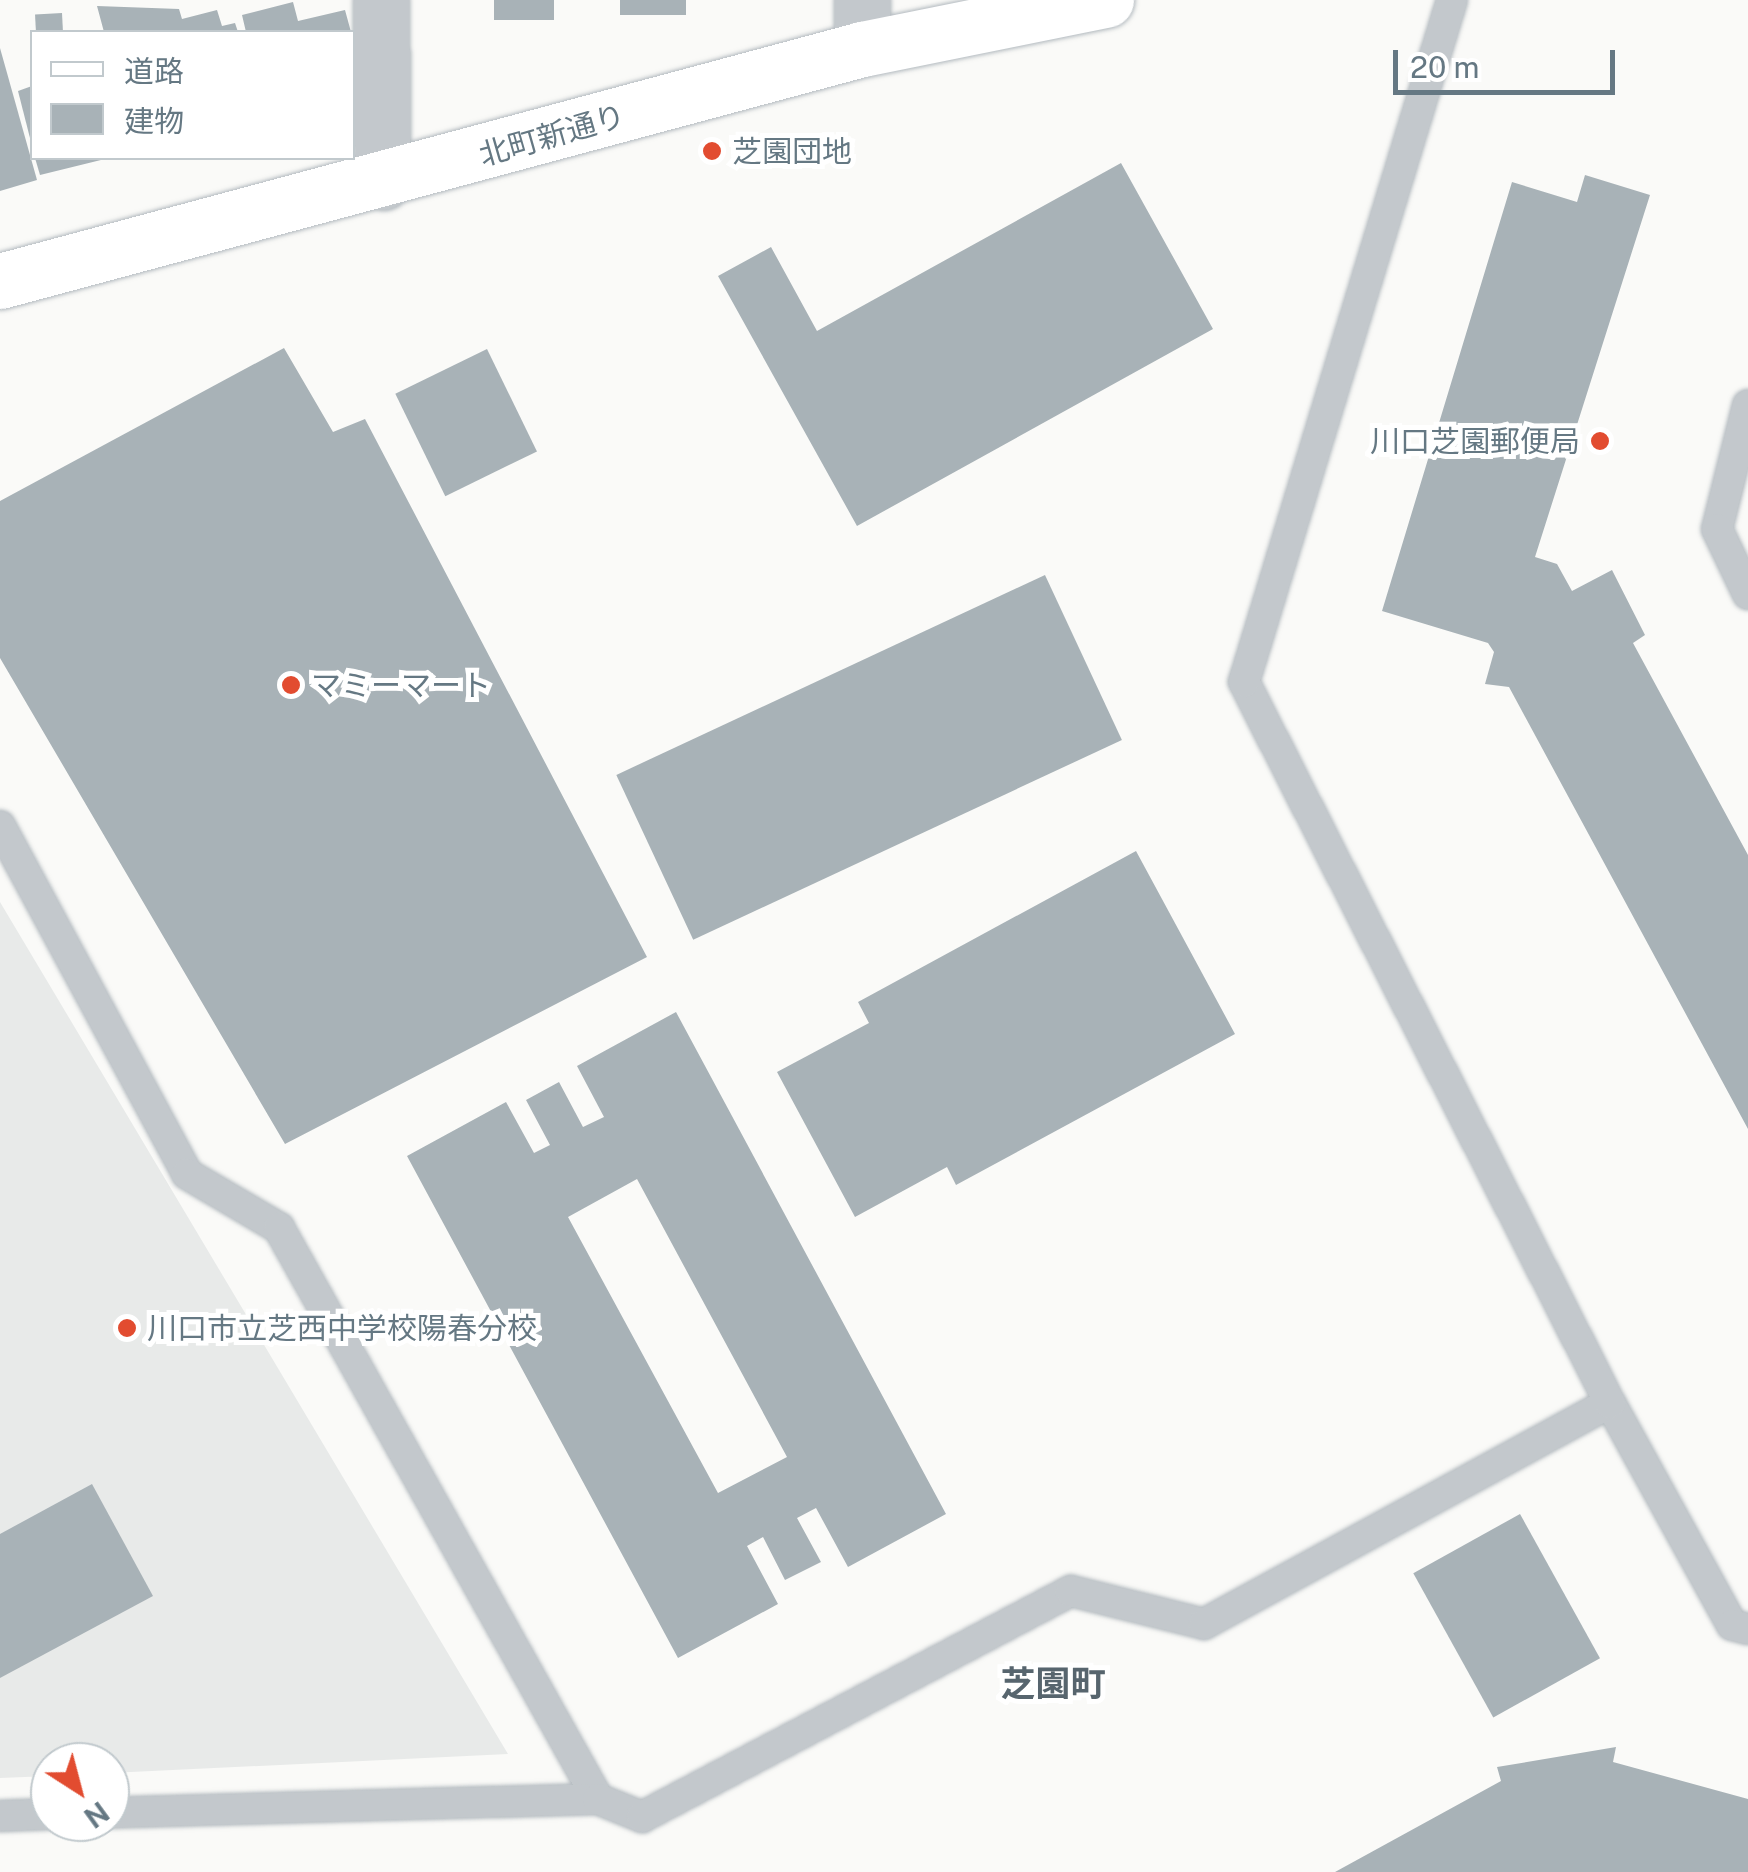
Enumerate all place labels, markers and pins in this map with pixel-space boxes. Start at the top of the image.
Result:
place label: 芝園団地 [732,133,852,169]
marker: 芝園団地 [701,140,723,162]
place label: 川口芝園郵便局 [1370,423,1580,459]
marker: 川口芝園郵便局 [1589,430,1611,452]
place label: マミーマート [311,667,491,703]
marker: マミーマート [280,674,302,696]
place label: 川口市立芝西中学校陽春分校 [147,1310,537,1346]
marker: 川口市立芝西中学校陽春分校 [116,1317,138,1339]

